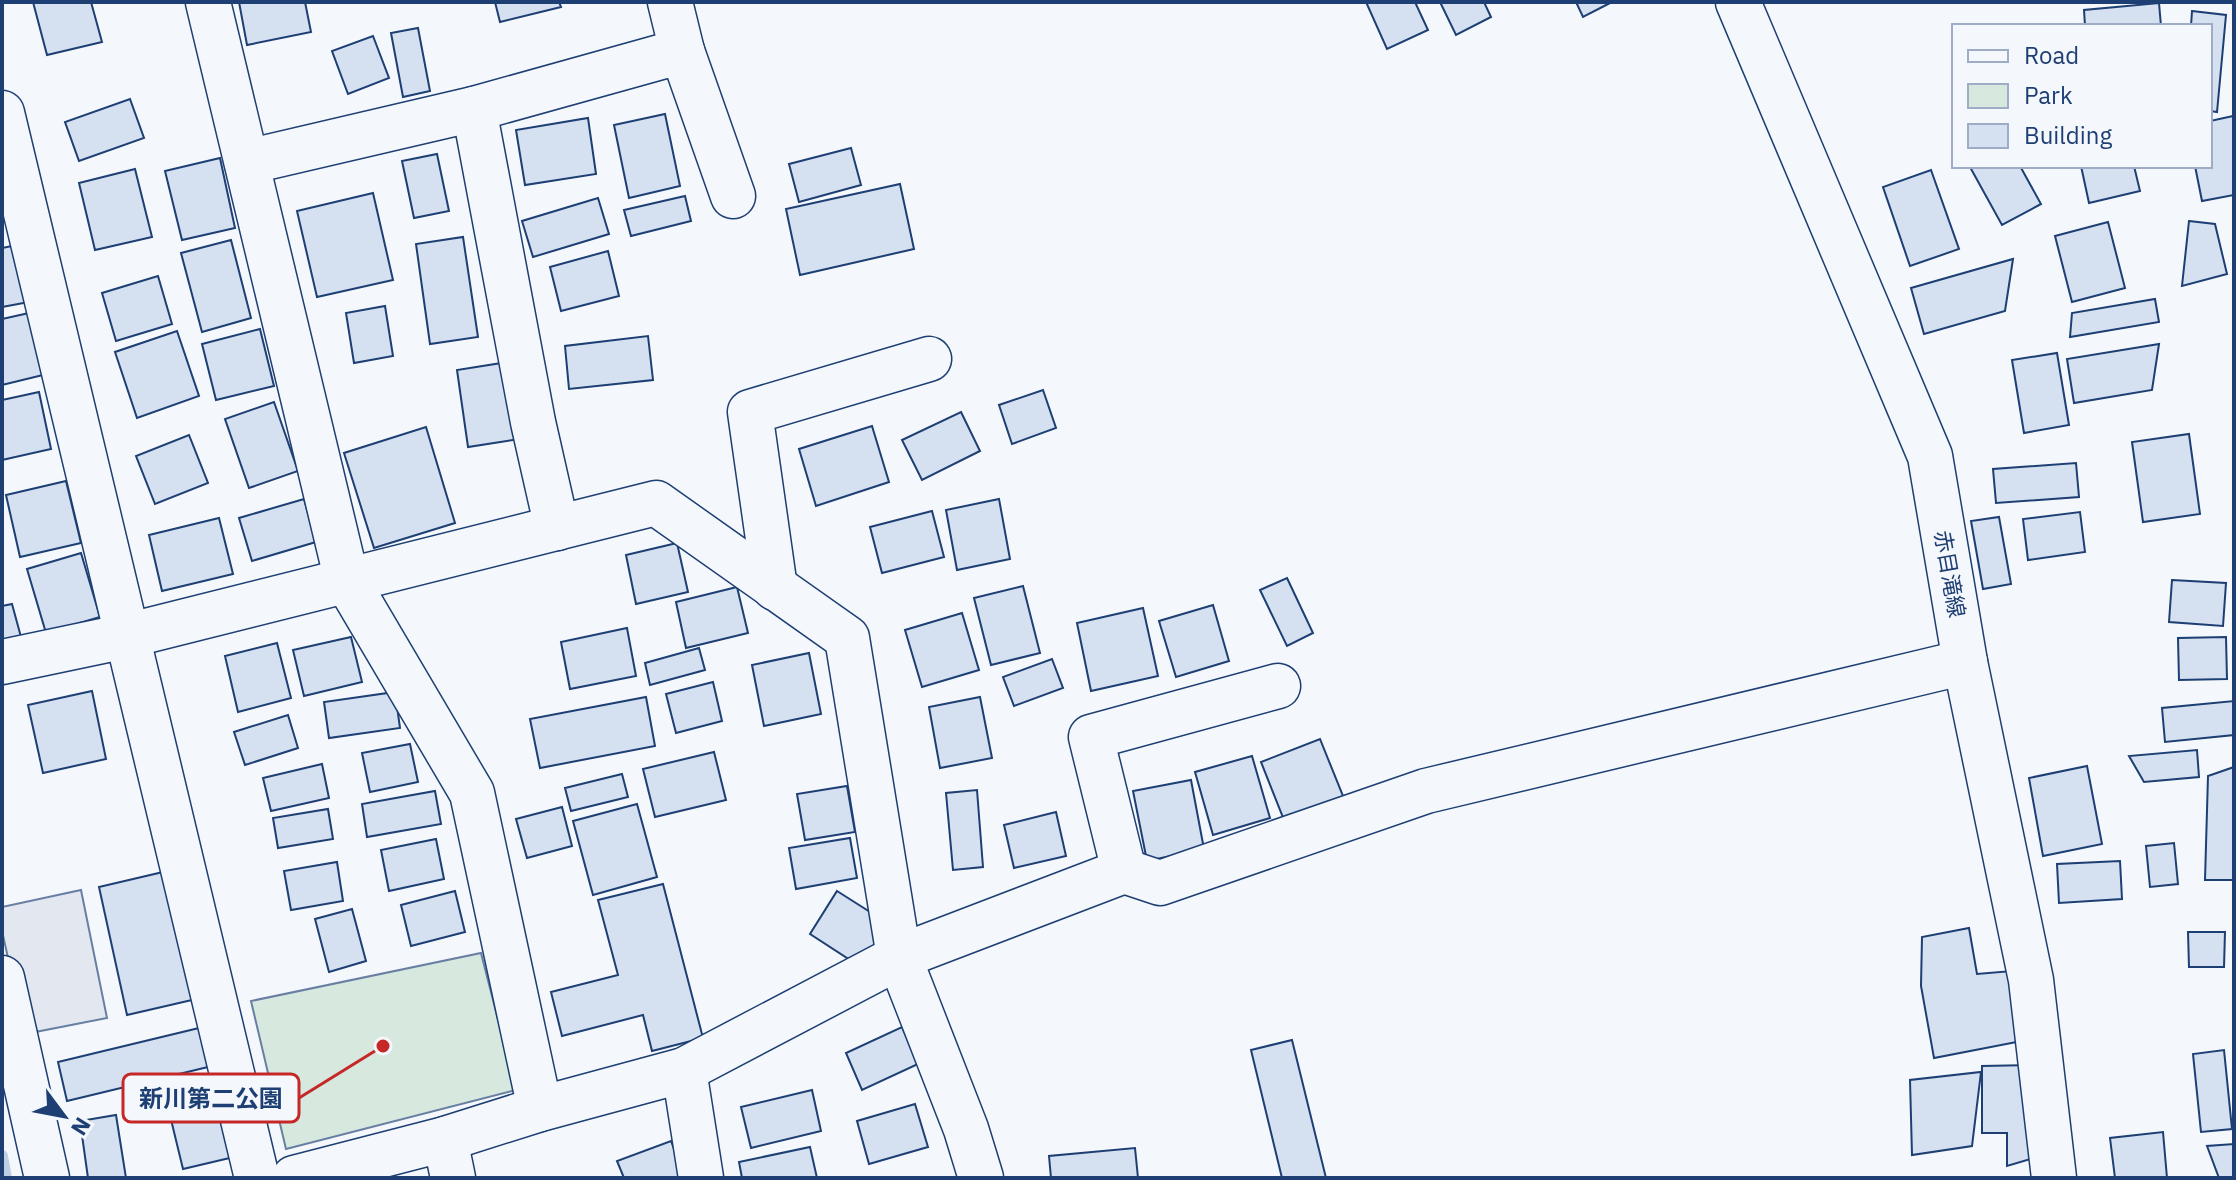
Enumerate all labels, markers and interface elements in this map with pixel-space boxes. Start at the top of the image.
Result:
legend [1952,24,2212,168]
text: Road [2024,39,2079,71]
text: Park [2024,79,2073,111]
text: Building [2024,119,2112,151]
street label: 赤目滝線 [1929,528,1972,620]
callout: 新川第二公園 [123,1074,299,1122]
north arrow [24,1076,104,1156]
text: 新川第二公園 [139,1082,283,1114]
text: N [65,1112,98,1141]

